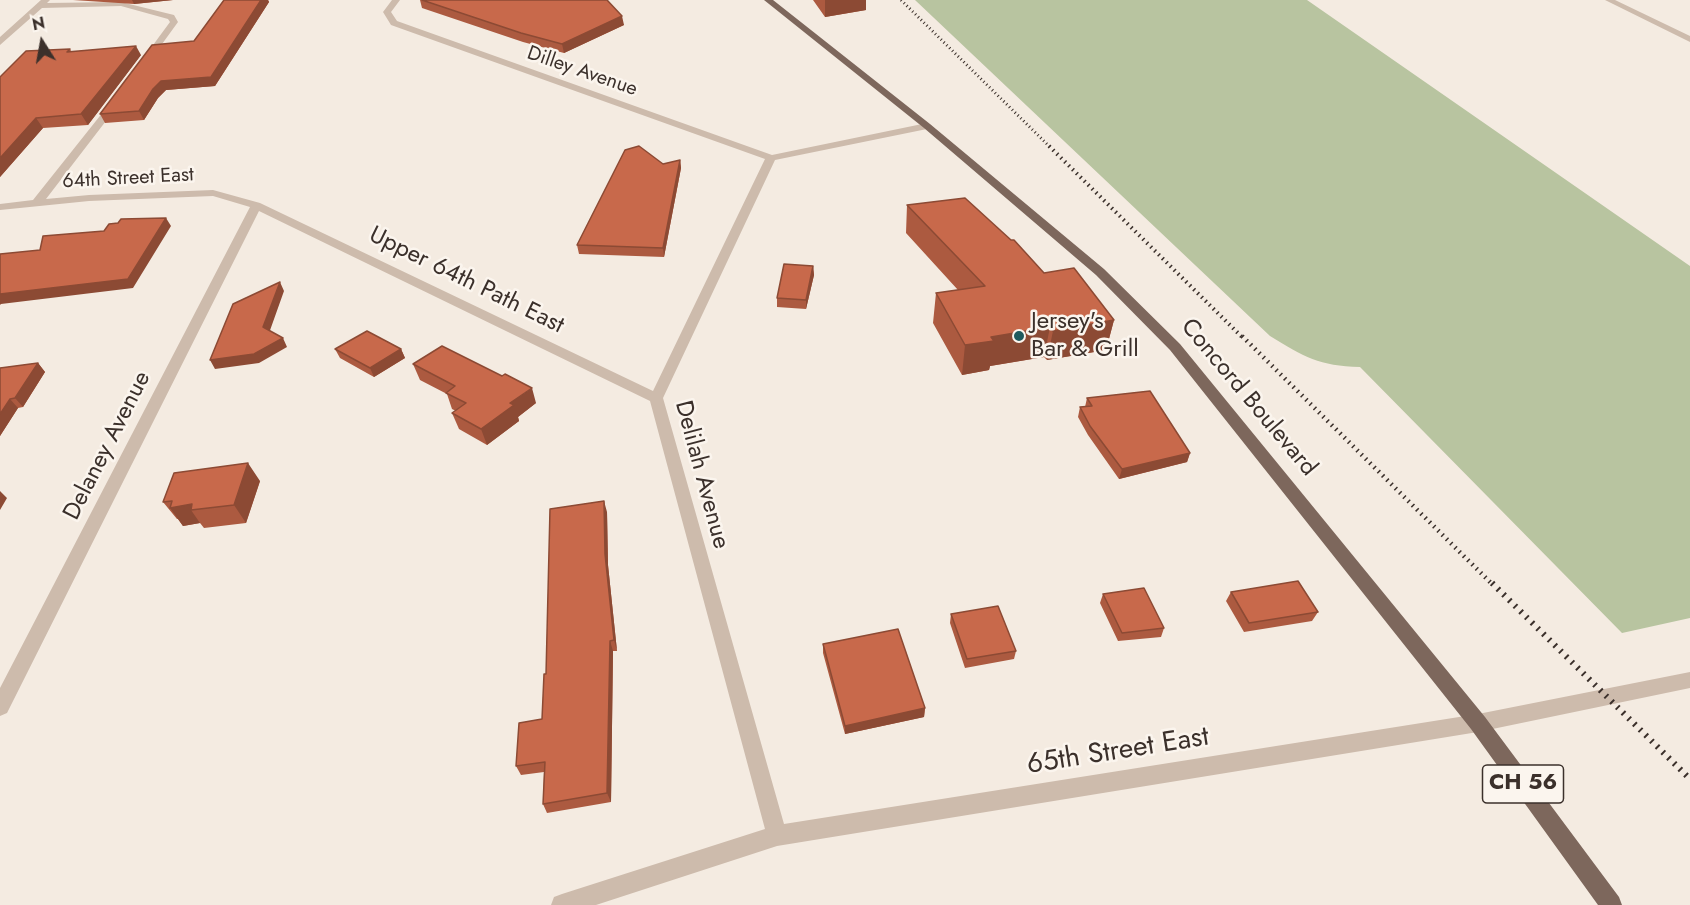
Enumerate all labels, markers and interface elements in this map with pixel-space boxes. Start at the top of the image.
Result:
text: N [30,11,47,36]
north arrow [12,12,72,72]
street label: Dilley Avenue [524,42,640,102]
street label: 64th Street East [62,164,194,194]
street label: Upper 64th Path East [364,221,568,341]
place label: Jersey's Bar & Grill [1031,308,1139,364]
street label: Concord Boulevard [1174,313,1322,483]
marker: Jersey's Bar & Grill [1012,329,1026,343]
street label: Delaney Avenue [58,367,158,525]
street label: Delilah Avenue [667,398,735,552]
street label: 65th Street East [1025,721,1211,783]
road number: CH 56 [1482,765,1564,803]

